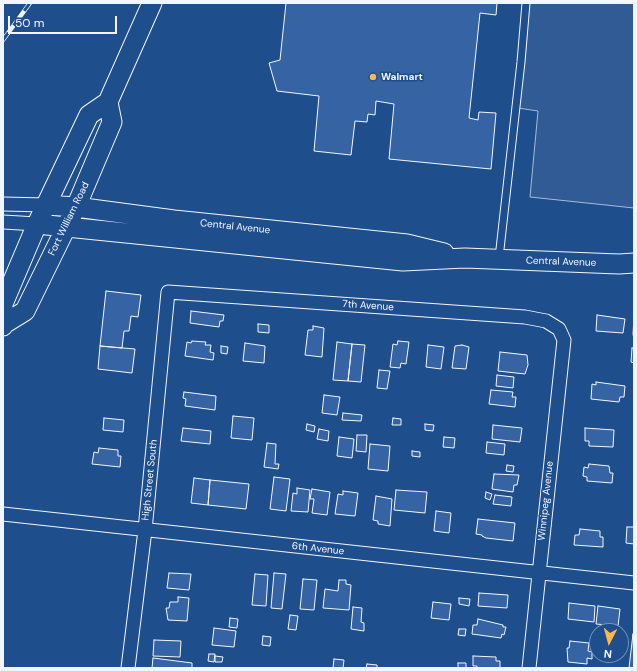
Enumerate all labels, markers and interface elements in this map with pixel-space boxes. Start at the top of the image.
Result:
scale bar [10,8,119,34]
text: 50 m [15,15,44,31]
place label: Walmart [381,71,423,83]
marker: Walmart [368,72,378,82]
street label: Fort William Road [46,180,92,258]
street label: Central Avenue [199,217,271,237]
street label: Central Avenue [526,255,596,269]
street label: 7th Avenue [342,298,394,314]
street label: High Street South [140,439,160,521]
street label: Winnipeg Avenue [536,461,556,541]
street label: 6th Avenue [291,540,345,558]
north arrow [589,623,629,663]
text: N [603,647,613,661]

